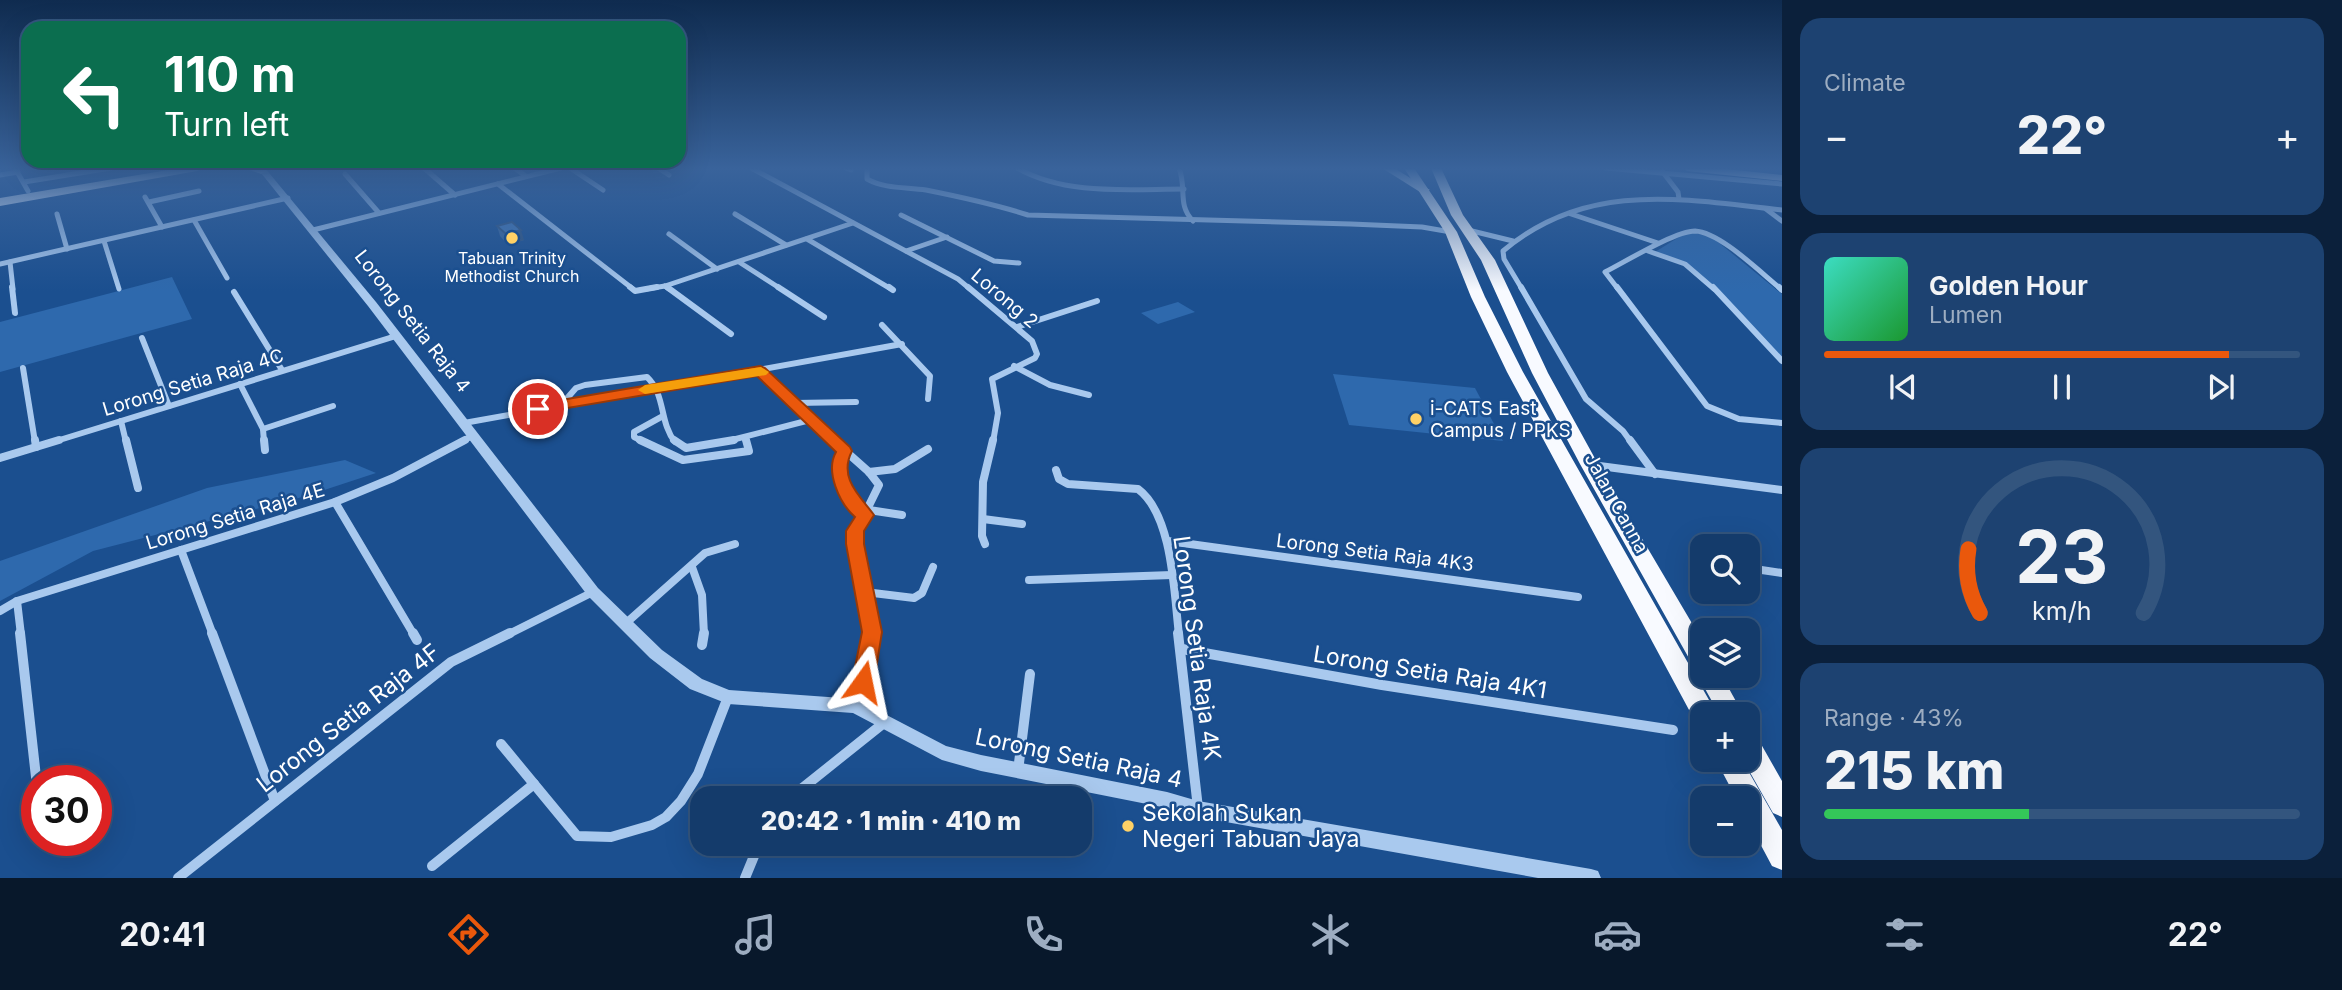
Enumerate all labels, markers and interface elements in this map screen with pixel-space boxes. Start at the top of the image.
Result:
text: 110 m [164,45,296,104]
icon: left [49,49,140,140]
text: Climate [1824,69,1906,97]
text: 22° [2017,104,2107,167]
text: Turn left [164,105,289,144]
text: − [1824,113,1849,159]
text: + [2275,113,2300,159]
marker: Tabuan Trinity Methodist Church [504,230,520,246]
street label: Lorong Setia Raja 4 [350,246,475,397]
place label: Tabuan Trinity Methodist Church [445,248,579,286]
street label: Lorong 2 [967,264,1043,333]
text: Golden Hour [1929,270,2088,301]
text: Lumen [1929,301,2003,329]
street label: Lorong Setia Raja 4C [100,344,287,421]
icon: previous [1884,368,1922,406]
icon: pause [2043,368,2081,406]
icon: next [2202,368,2240,406]
pin [508,379,568,439]
icon: arrive [519,390,557,428]
place label: i-CATS East Campus / PPKS [1430,397,1571,442]
marker: i-CATS East Campus / PPKS [1408,411,1424,427]
street label: Jalan Canna [1580,449,1654,557]
street label: Lorong Setia Raja 4E [143,478,327,555]
text: 23 [2016,512,2108,601]
street label: Lorong Setia Raja 4K3 [1275,529,1475,576]
street label: Lorong Setia Raja 4K [1167,534,1227,762]
map controls [1690,534,1760,856]
button: search [1690,534,1760,604]
text: km/h [2032,595,2092,625]
button: layers [1690,618,1760,688]
street label: Lorong Setia Raja 4F [251,638,445,798]
street label: Lorong Setia Raja 4K1 [1311,640,1549,704]
position arrow [826,645,900,719]
button: + [1690,702,1760,772]
text: Range · 43% [1824,704,1964,732]
street label: Lorong Setia Raja 4 [973,722,1185,794]
text: 215 km [1824,739,2004,802]
speed limit sign: 30 [21,765,112,856]
button: − [1690,786,1760,856]
place label: Sekolah Sukan Negeri Tabuan Jaya [1142,799,1359,853]
text: 20:42 · 1 min · 410 m [761,805,1021,836]
marker: Sekolah Sukan Negeri Tabuan Jaya [1120,818,1136,834]
icon: directions [444,910,493,959]
icon: music [731,910,780,959]
icon: phone [1019,910,1068,959]
icon: climate [1306,910,1355,959]
icon: car [1593,910,1642,959]
icon: filters [1880,910,1929,959]
text: 20:41 [119,915,206,954]
text: 22° [2168,915,2223,954]

